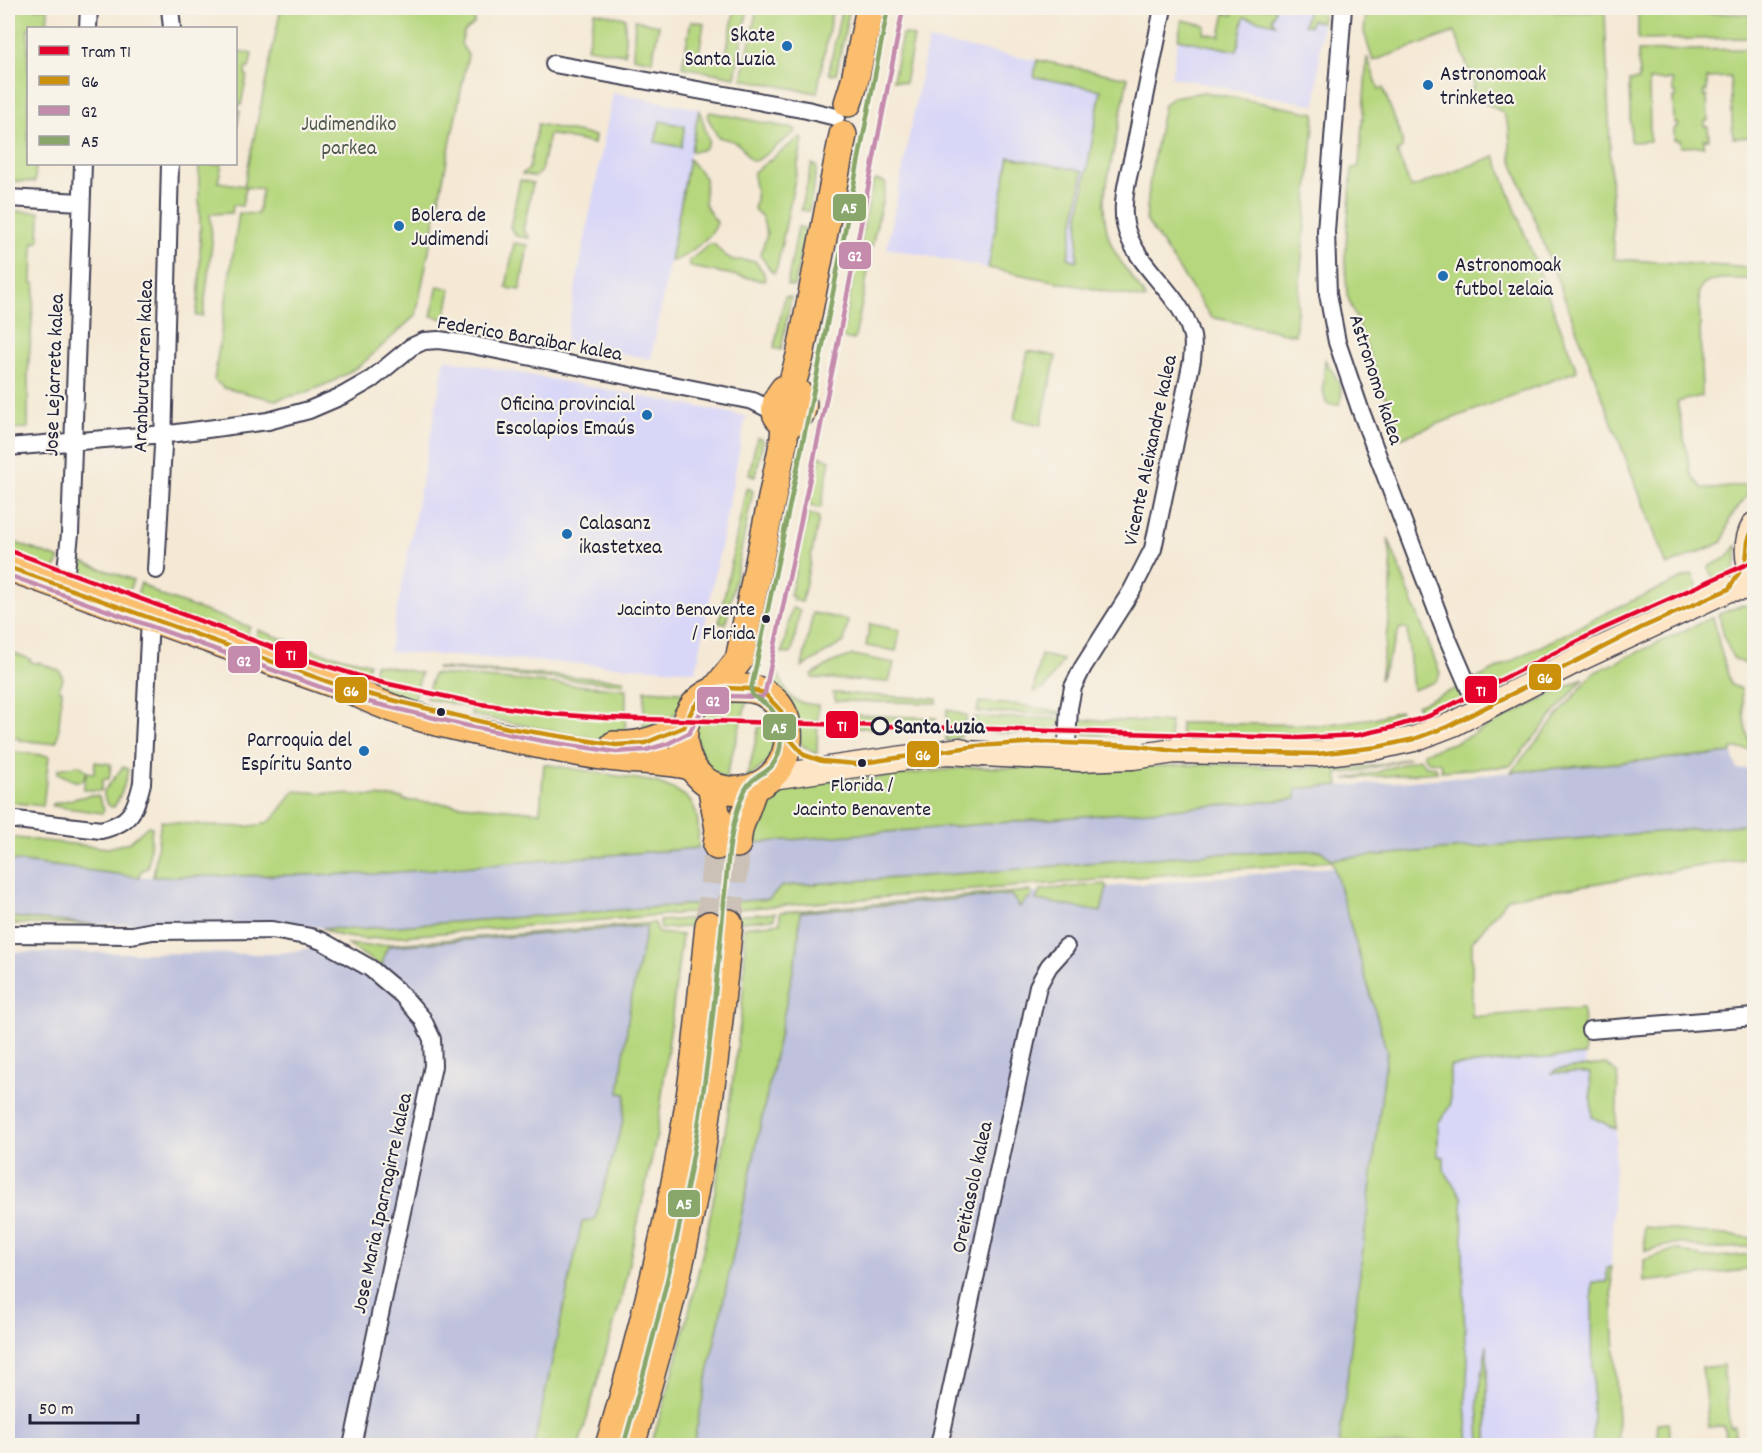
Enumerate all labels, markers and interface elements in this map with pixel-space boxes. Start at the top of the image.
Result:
place label: Skate Santa Luzia [684,22,776,76]
legend [27,27,237,165]
marker: Skate Santa Luzia [780,39,794,53]
text: Tram T1 [81,41,131,66]
place label: Astronomoak trinketea [1440,61,1546,115]
text: G6 [81,71,99,96]
marker: Astronomoak trinketea [1421,78,1435,92]
text: G2 [81,101,98,126]
park label: Judimendiko parkea [301,111,397,165]
text: A5 [81,131,99,156]
line badge: A5 [832,193,867,222]
text: A5 [841,198,857,221]
place label: Bolera de Judimendi [411,202,489,256]
marker: Bolera de Judimendi [392,219,406,233]
line badge: G2 [838,241,872,270]
text: G2 [847,246,863,269]
place label: Astronomoak futbol zelaia [1455,252,1561,306]
marker: Astronomoak futbol zelaia [1436,269,1450,283]
street label: Aranburutarren kalea [127,278,163,453]
street label: Jose Lejarreta kalea [38,292,74,457]
street label: Federico Baraibar kalea [435,309,625,371]
street label: Astronomo kalea [1339,311,1410,450]
street label: Vicente Aleixandre kalea [1117,351,1187,549]
place label: Oficina provincial Escolapios Emaús [496,391,635,445]
marker: Oficina provincial Escolapios Emaús [640,408,654,422]
place label: Calasanz ikastetxea [579,510,663,564]
marker: Calasanz ikastetxea [560,527,574,541]
place label: Jacinto Benavente / Florida [617,597,756,649]
marker: Jacinto Benavente / Florida [760,613,772,625]
line badge: T1 [274,640,308,669]
line badge: G2 [227,645,261,674]
text: T1 [286,645,296,668]
text: G2 [236,651,252,674]
line badge: G6 [1528,663,1562,691]
text: G6 [1537,668,1553,691]
line badge: T1 [1464,675,1498,704]
line badge: G6 [334,676,368,704]
text: G6 [343,681,359,704]
text: T1 [1476,681,1486,704]
line badge: G2 [696,686,730,715]
text: G2 [705,691,721,714]
unlabelled marker [435,706,447,718]
line badge: T1 [825,710,859,739]
line badge: A5 [762,713,797,741]
place label: Santa Luzia [894,714,986,744]
text: T1 [837,716,847,739]
marker: Santa Luzia [871,717,889,735]
text: A5 [771,718,787,741]
place label: Parroquia del Espíritu Santo [241,727,352,781]
line badge: G6 [906,740,940,768]
marker: Parroquia del Espíritu Santo [357,744,371,758]
text: G6 [915,745,931,768]
marker: Florida / Jacinto Benavente [856,757,868,769]
place label: Florida / Jacinto Benavente [793,773,931,825]
street label: Jose Maria Iparragirre kalea [346,1089,422,1317]
street label: Oreitiasolo kalea [945,1118,1003,1256]
line badge: A5 [667,1189,701,1218]
text: A5 [676,1194,692,1217]
scale bar [30,1387,138,1425]
text: 50 m [39,1398,74,1423]

